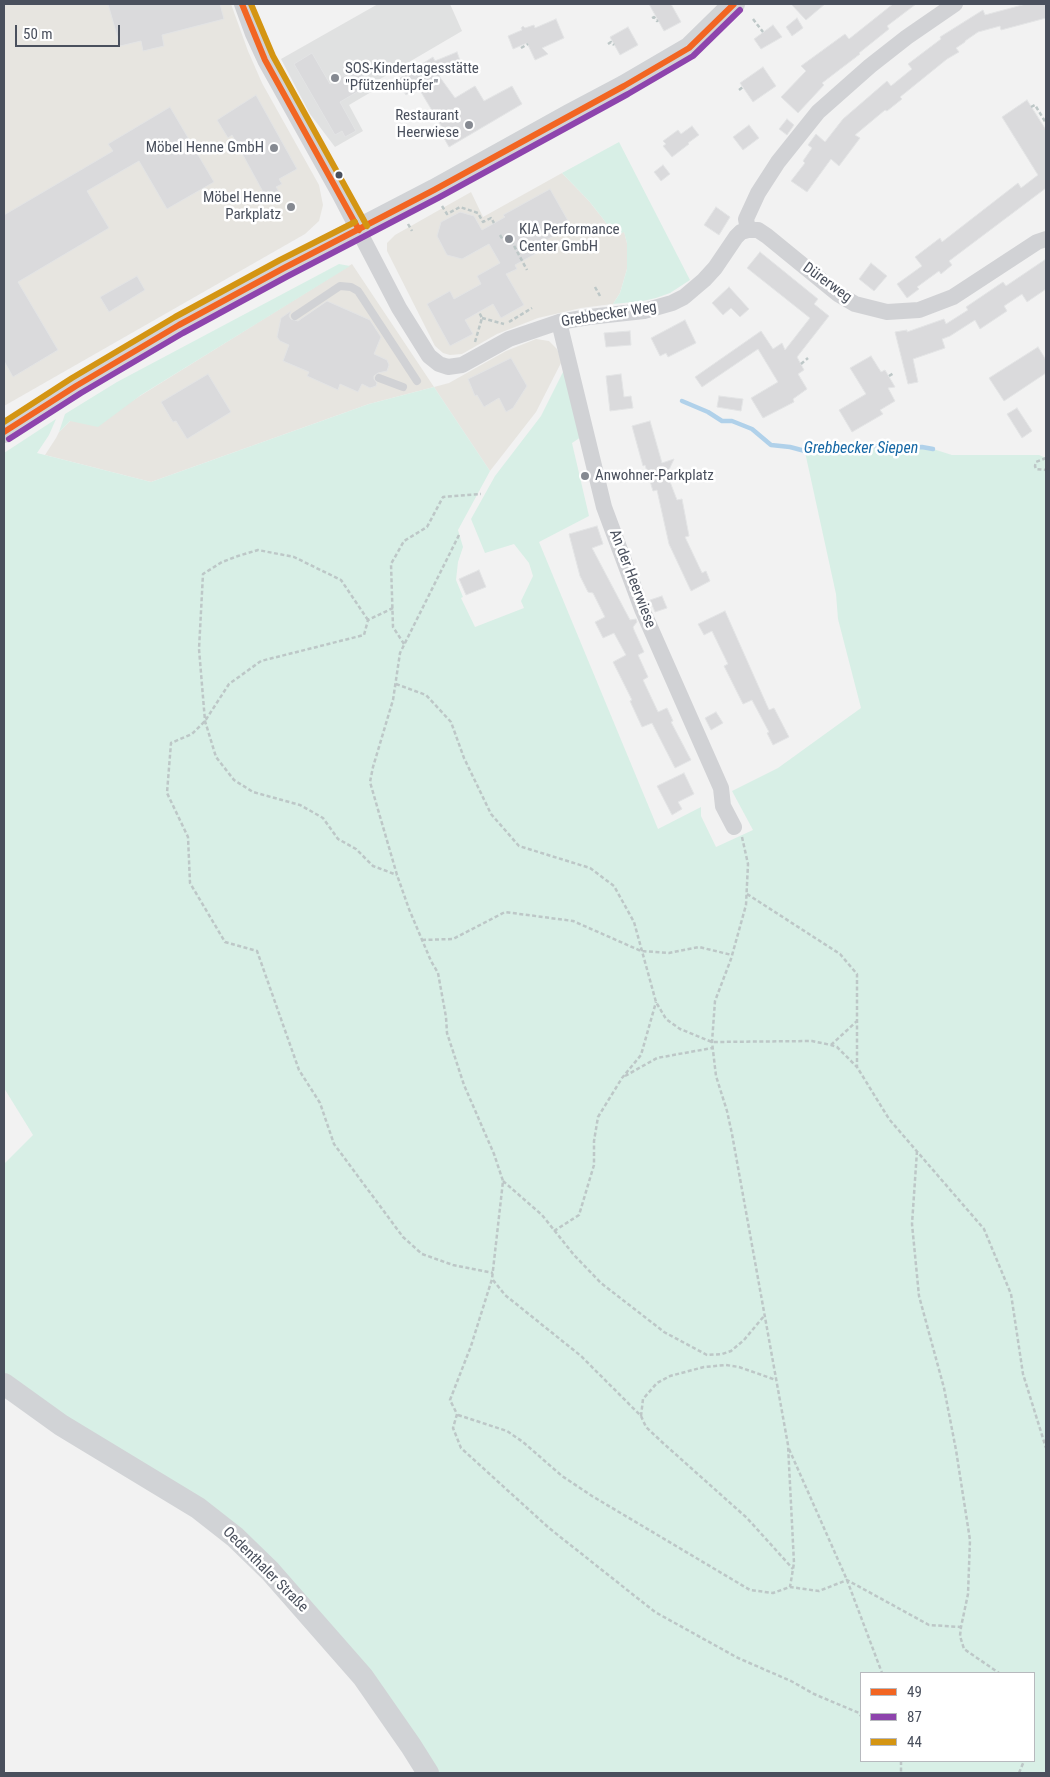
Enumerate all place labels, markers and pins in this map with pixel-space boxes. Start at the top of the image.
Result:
place label: SOS-Kindertagesstätte "Pfützenhüpfer" [345,60,479,95]
marker: SOS-Kindertagesstätte "Pfützenhüpfer" [329,72,341,84]
place label: Restaurant Heerwiese [395,107,459,142]
marker: Restaurant Heerwiese [463,119,475,131]
place label: Möbel Henne GmbH [146,139,264,157]
marker: Möbel Henne GmbH [268,142,280,154]
unlabelled marker [334,170,344,180]
place label: Möbel Henne Parkplatz [203,189,281,224]
marker: Möbel Henne Parkplatz [285,201,297,213]
place label: KIA Performance Center GmbH [519,221,620,256]
marker: KIA Performance Center GmbH [503,233,515,245]
place label: Anwohner-Parkplatz [595,467,714,485]
marker: Anwohner-Parkplatz [579,470,591,482]

